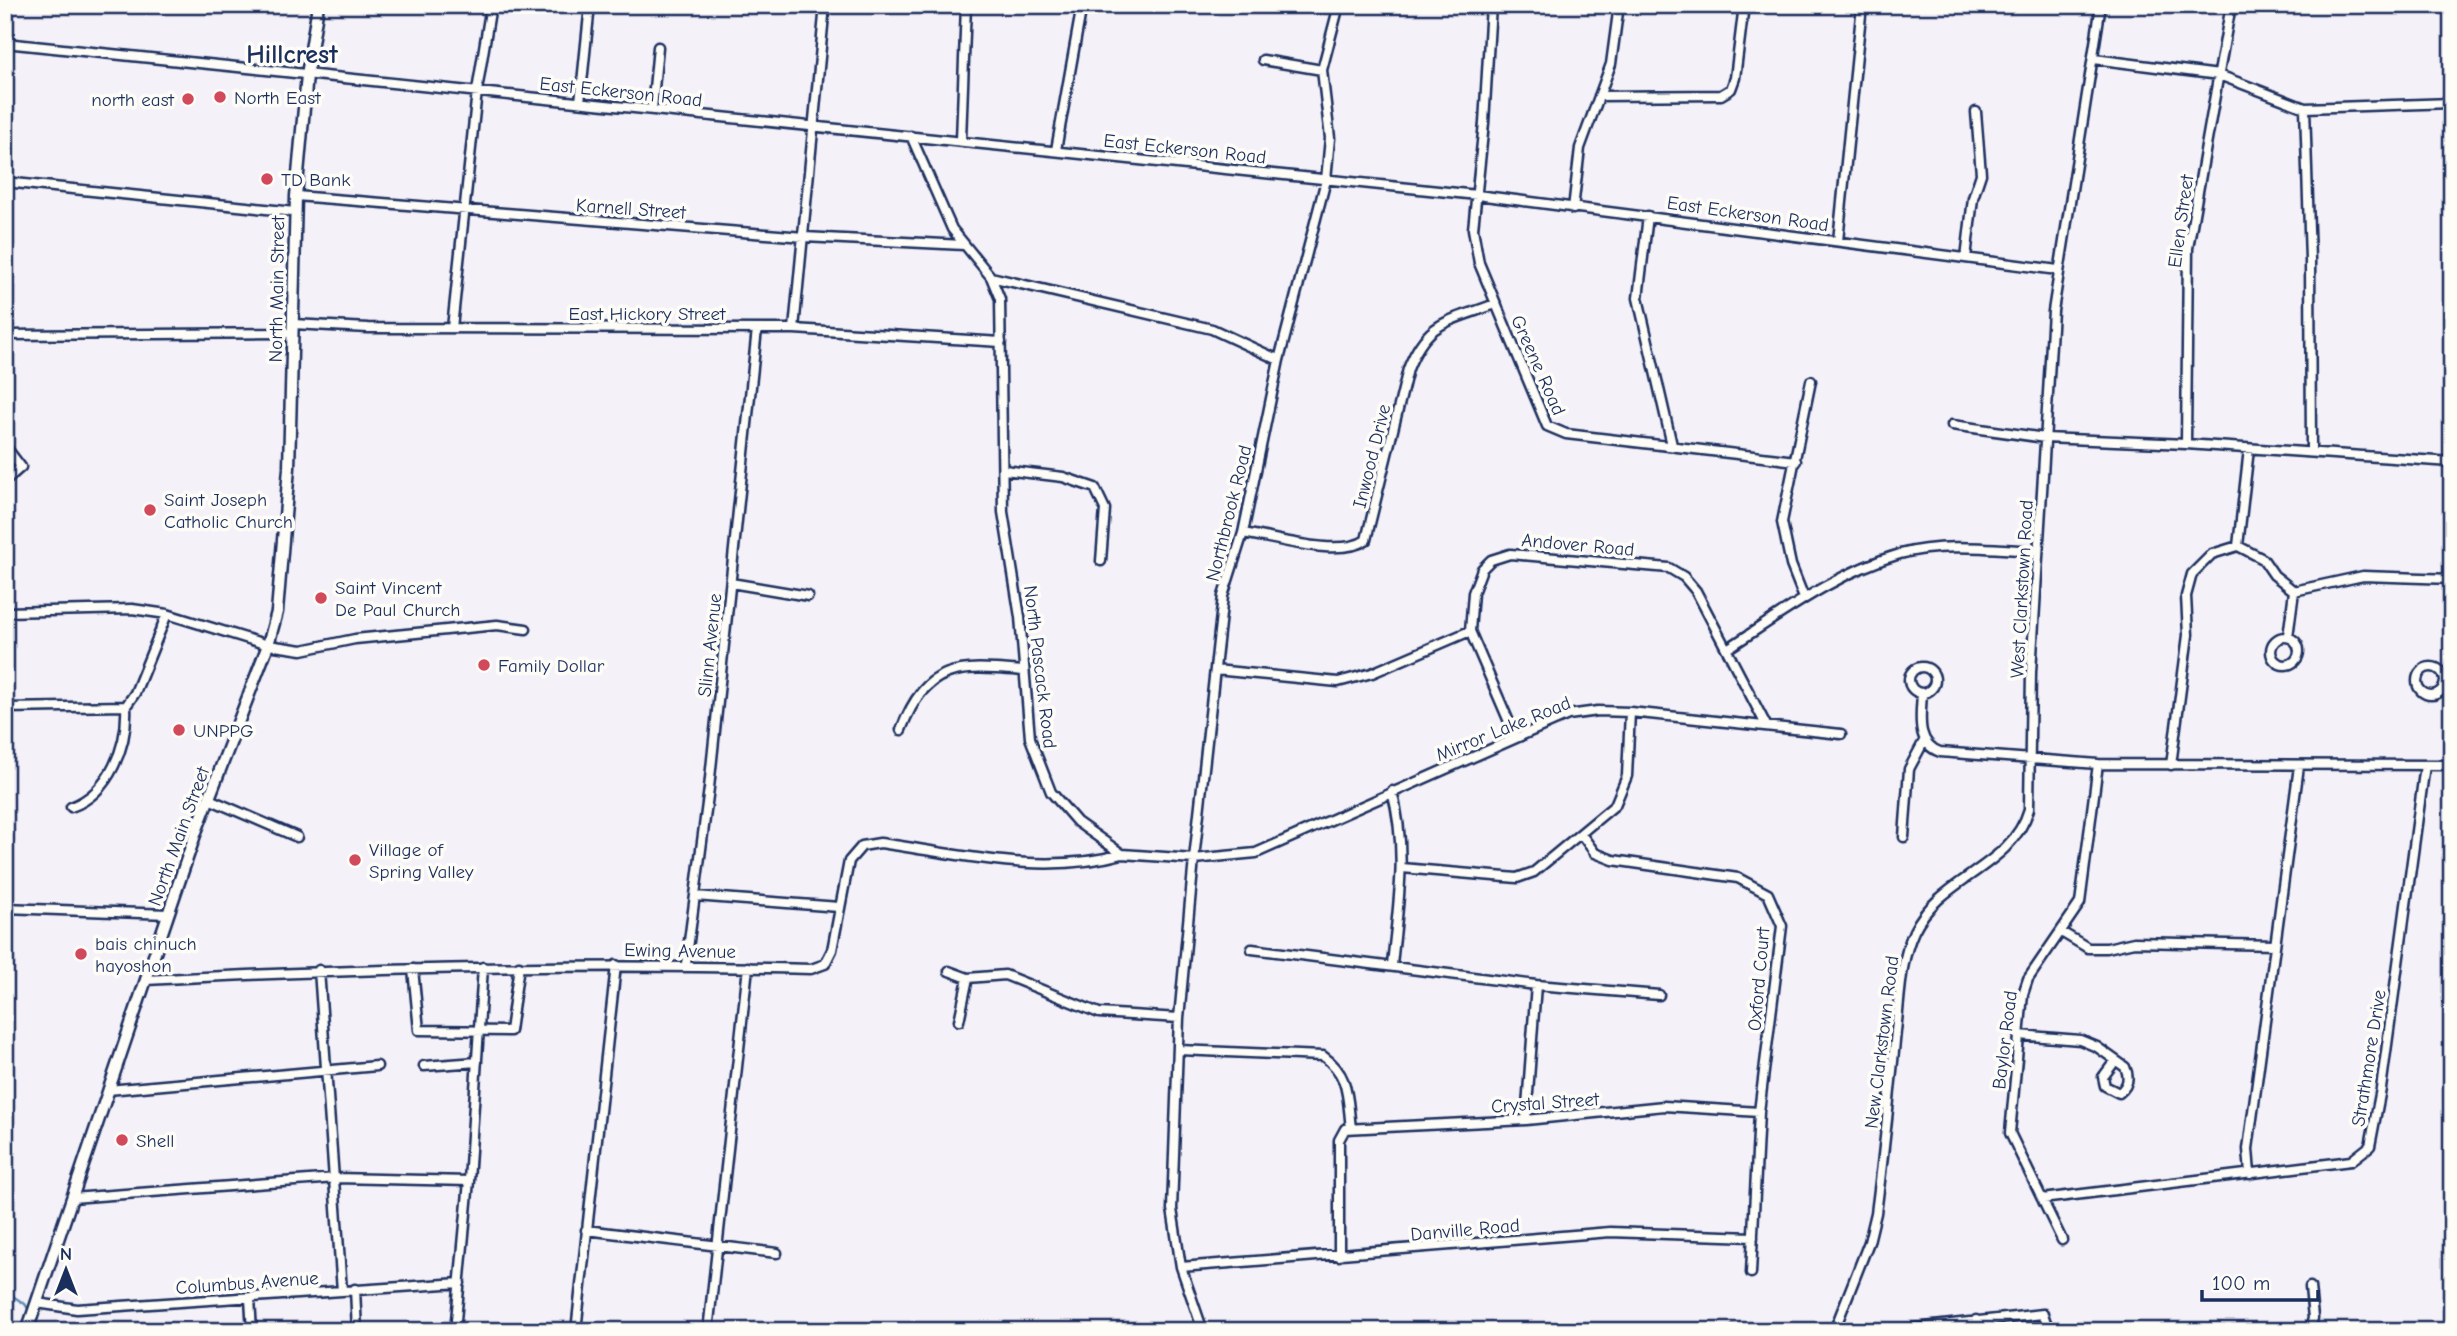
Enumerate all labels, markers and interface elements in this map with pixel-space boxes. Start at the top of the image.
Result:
district label: Hillcrest [246,40,338,70]
street label: East Eckerson Road [539,73,703,111]
place label: North East [234,87,321,109]
place label: north east [91,89,175,111]
marker: North East [212,89,228,105]
marker: north east [180,91,196,107]
street label: East Eckerson Road [1103,130,1267,168]
place label: TD Bank [281,169,351,191]
marker: TD Bank [259,171,275,187]
street label: Ellen Street [2164,173,2198,269]
street label: East Eckerson Road [1666,192,1830,236]
street label: Karnell Street [575,194,687,224]
street label: North Main Street [265,215,289,362]
street label: East Hickory Street [569,303,726,325]
street label: Greene Road [1506,312,1570,419]
street label: Inwood Drive [1348,402,1396,511]
street label: Northbrook Road [1201,443,1257,584]
place label: Saint Joseph Catholic Church [164,489,293,533]
street label: West Clarkstown Road [2006,499,2038,679]
marker: Saint Joseph Catholic Church [142,502,158,518]
street label: Andover Road [1520,529,1635,561]
place label: Saint Vincent De Paul Church [335,577,461,621]
street label: North Pascack Road [1019,584,1061,750]
marker: Saint Vincent De Paul Church [313,590,329,606]
street label: Slinn Avenue [694,592,726,698]
place label: Family Dollar [498,655,605,677]
marker: Family Dollar [476,657,492,673]
street label: Mirror Lake Road [1433,692,1574,766]
place label: UNPPG [193,720,254,742]
marker: UNPPG [171,722,187,738]
street label: North Main Street [144,763,215,909]
place label: Village of Spring Valley [369,839,474,883]
marker: Village of Spring Valley [347,852,363,868]
street label: Oxford Court [1744,926,1775,1032]
place label: bais chinuch hayoshon [95,933,197,977]
street label: Ewing Avenue [624,939,736,963]
marker: bais chinuch hayoshon [73,946,89,962]
street label: New Clarkstown Road [1860,954,1904,1130]
street label: Strathmore Drive [2347,988,2391,1128]
street label: Baylor Road [1988,990,2022,1091]
street label: Crystal Street [1490,1088,1600,1118]
place label: Shell [136,1130,175,1152]
marker: Shell [114,1132,130,1148]
street label: Danville Road [1409,1214,1521,1246]
north arrow [32,1234,102,1304]
text: N [60,1243,72,1265]
scale bar [2202,1259,2317,1303]
street label: Columbus Avenue [175,1267,319,1299]
text: 100 m [2212,1271,2270,1295]

